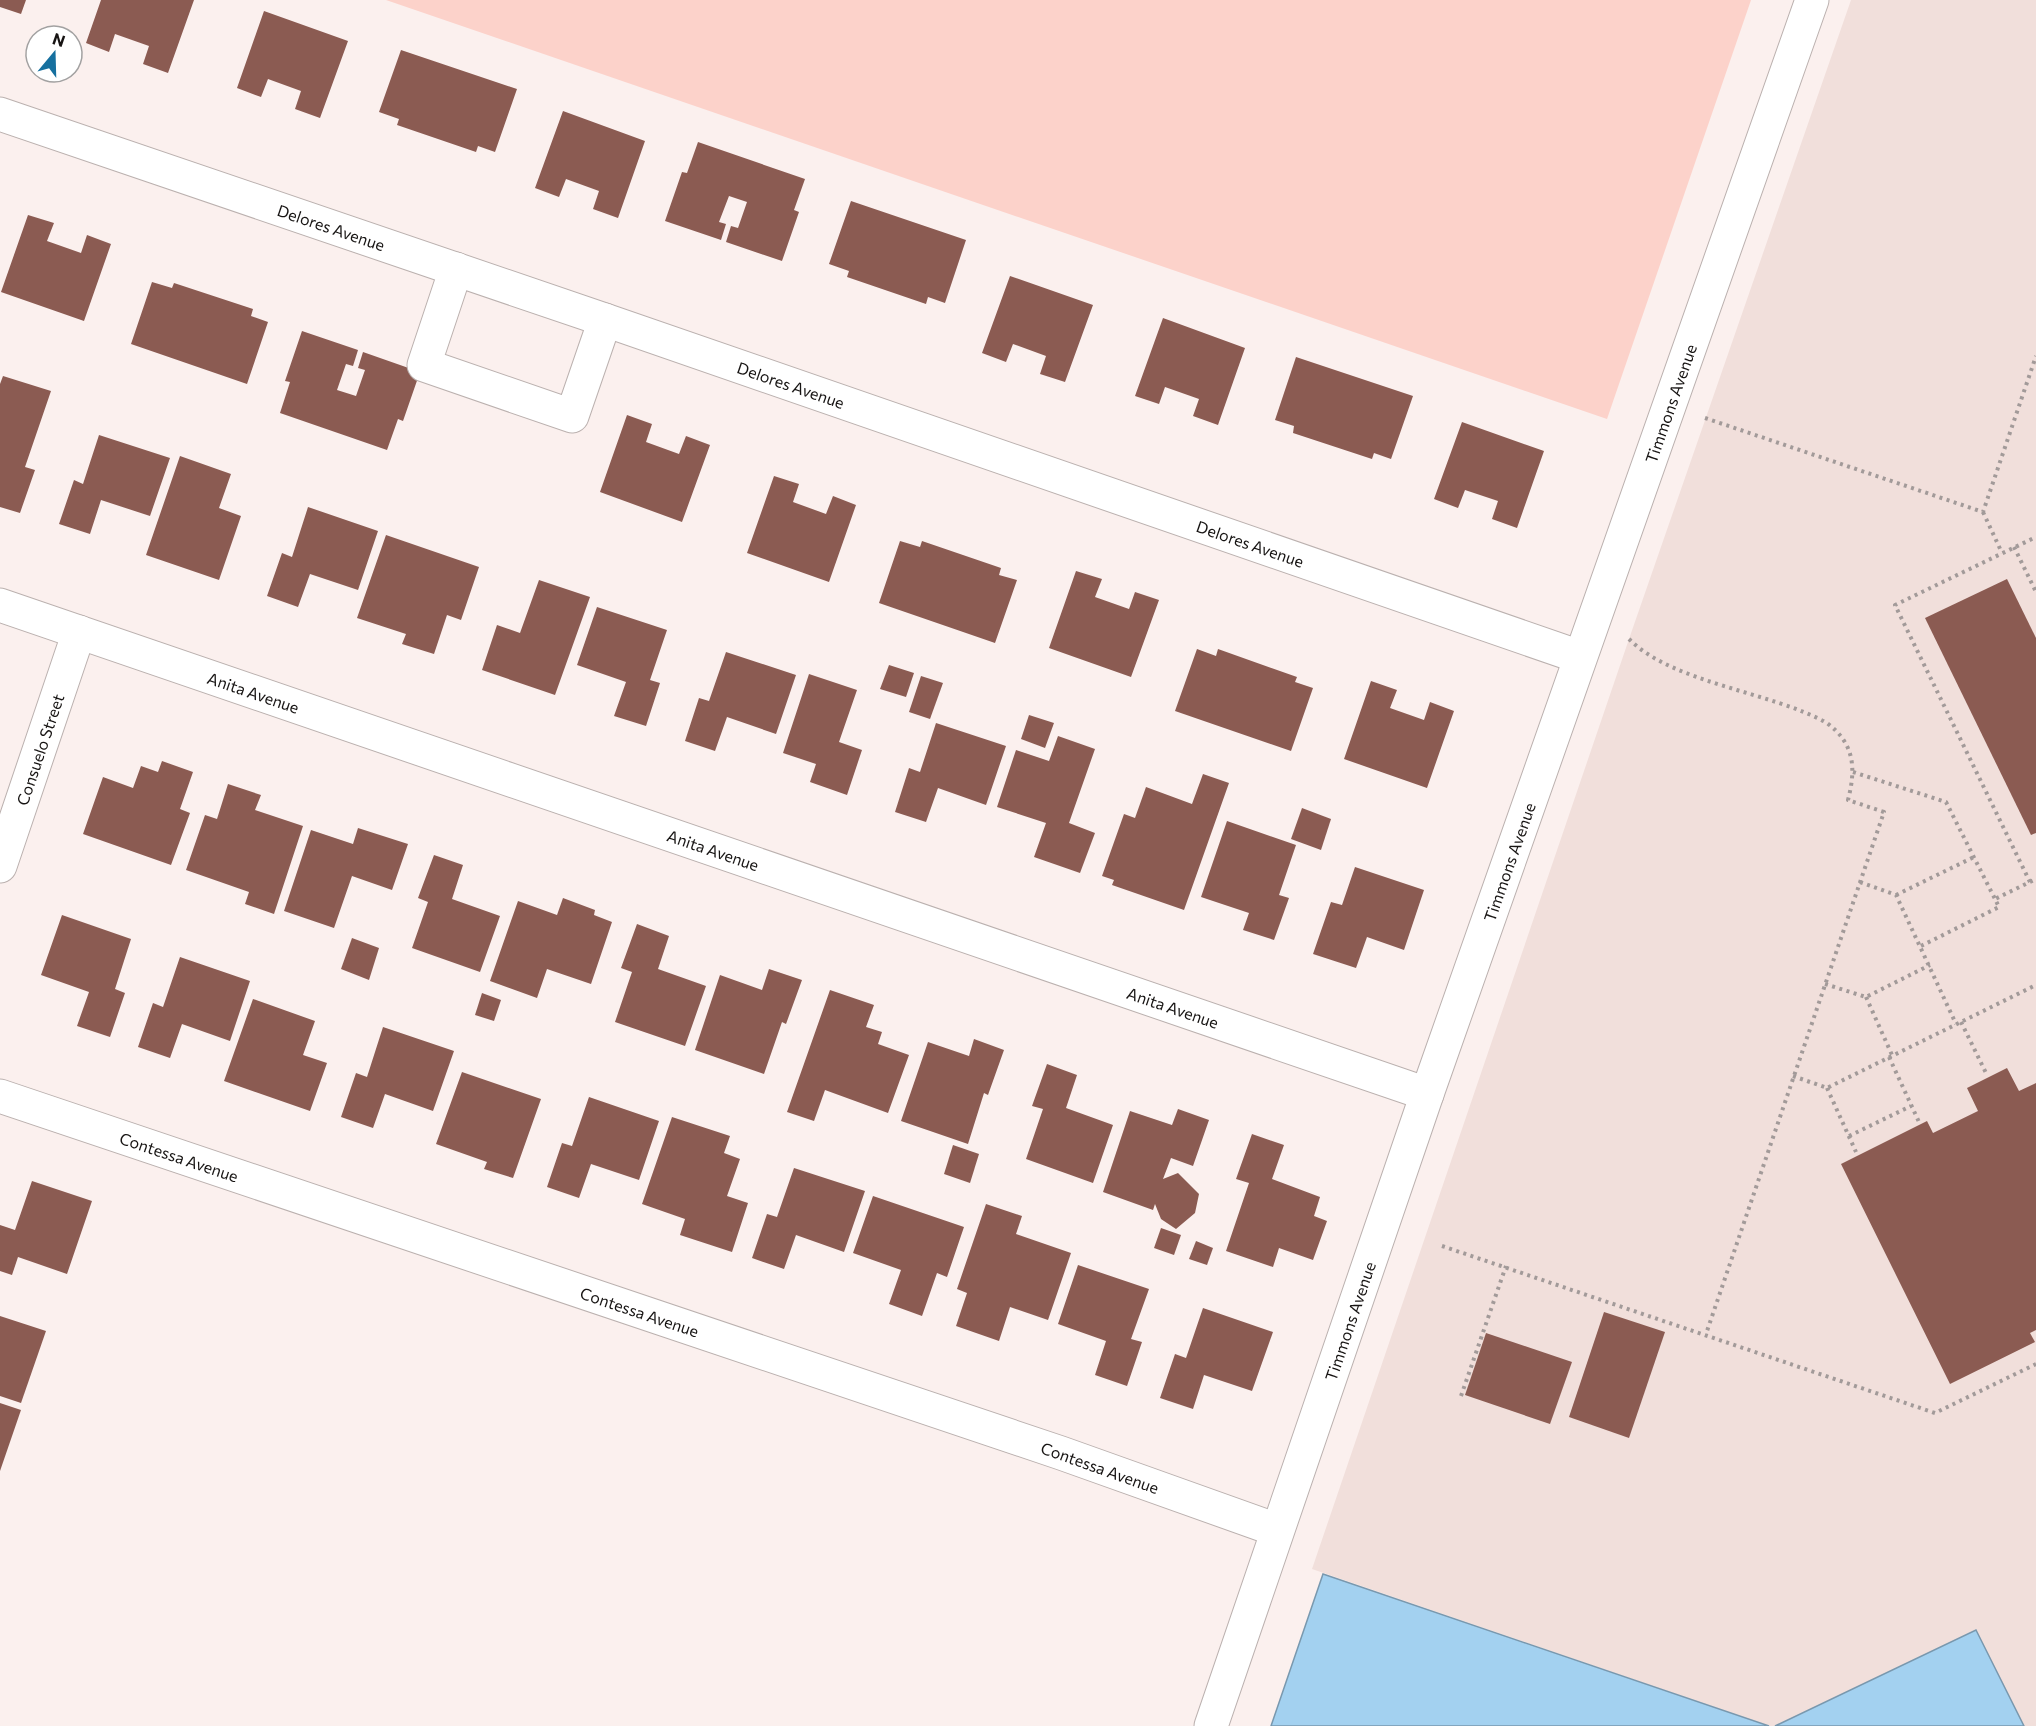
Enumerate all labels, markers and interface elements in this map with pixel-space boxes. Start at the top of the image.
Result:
north arrow [24,24,84,84]
text: N [50,28,68,50]
street label: Delores Avenue [275,200,387,254]
street label: Timmons Avenue [1640,341,1700,465]
street label: Delores Avenue [735,357,847,412]
street label: Delores Avenue [1194,516,1307,570]
street label: Anita Avenue [205,667,302,716]
street label: Consuelo Street [12,691,67,808]
street label: Timmons Avenue [1479,800,1538,924]
street label: Anita Avenue [665,825,762,874]
street label: Anita Avenue [1125,982,1221,1031]
street label: Contessa Avenue [117,1127,241,1185]
street label: Timmons Avenue [1320,1259,1379,1383]
street label: Contessa Avenue [578,1282,702,1340]
street label: Contessa Avenue [1039,1437,1162,1497]

